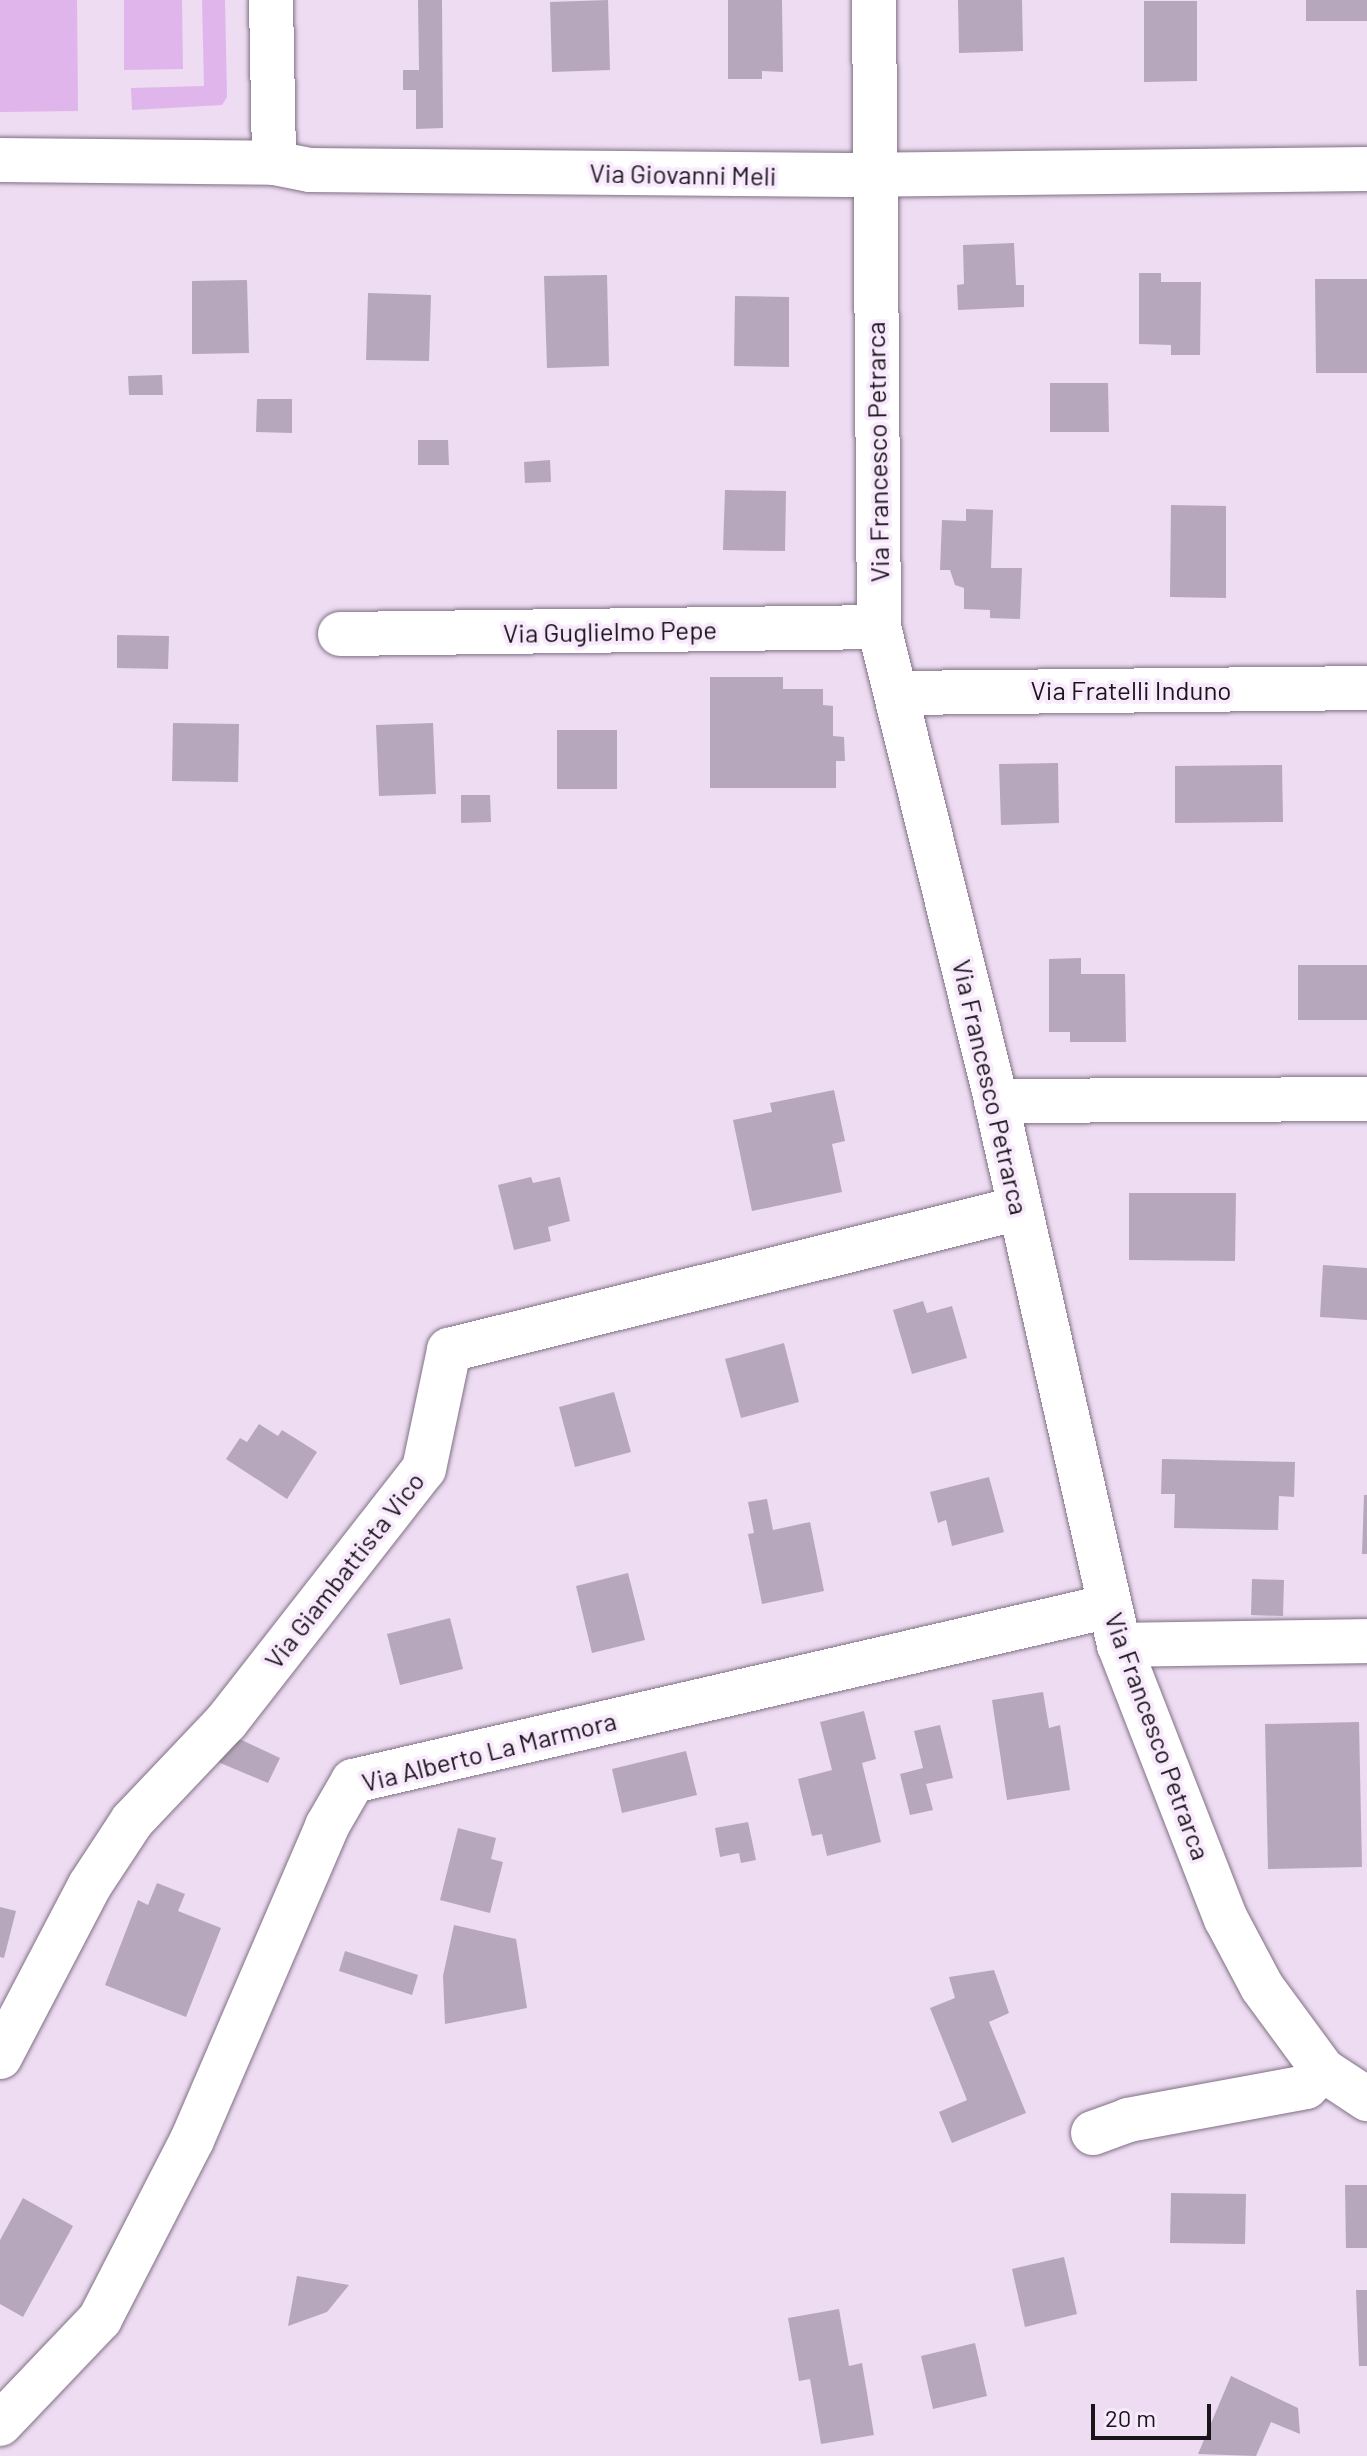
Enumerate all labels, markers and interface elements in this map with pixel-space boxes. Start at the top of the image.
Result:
street label: Via Giovanni Meli [589,157,777,191]
street label: Via Francesco Petrarca [859,321,895,583]
street label: Via Guglielmo Pepe [503,614,717,648]
street label: Via Fratelli Induno [1031,674,1231,706]
street label: Via Francesco Petrarca [946,956,1036,1218]
street label: Via Giambattista Vico [258,1466,430,1674]
street label: Via Francesco Petrarca [1099,1608,1217,1864]
street label: Via Alberto La Marmora [359,1704,619,1798]
scale bar [1095,2388,1215,2438]
text: 20 m [1105,2403,1156,2432]

